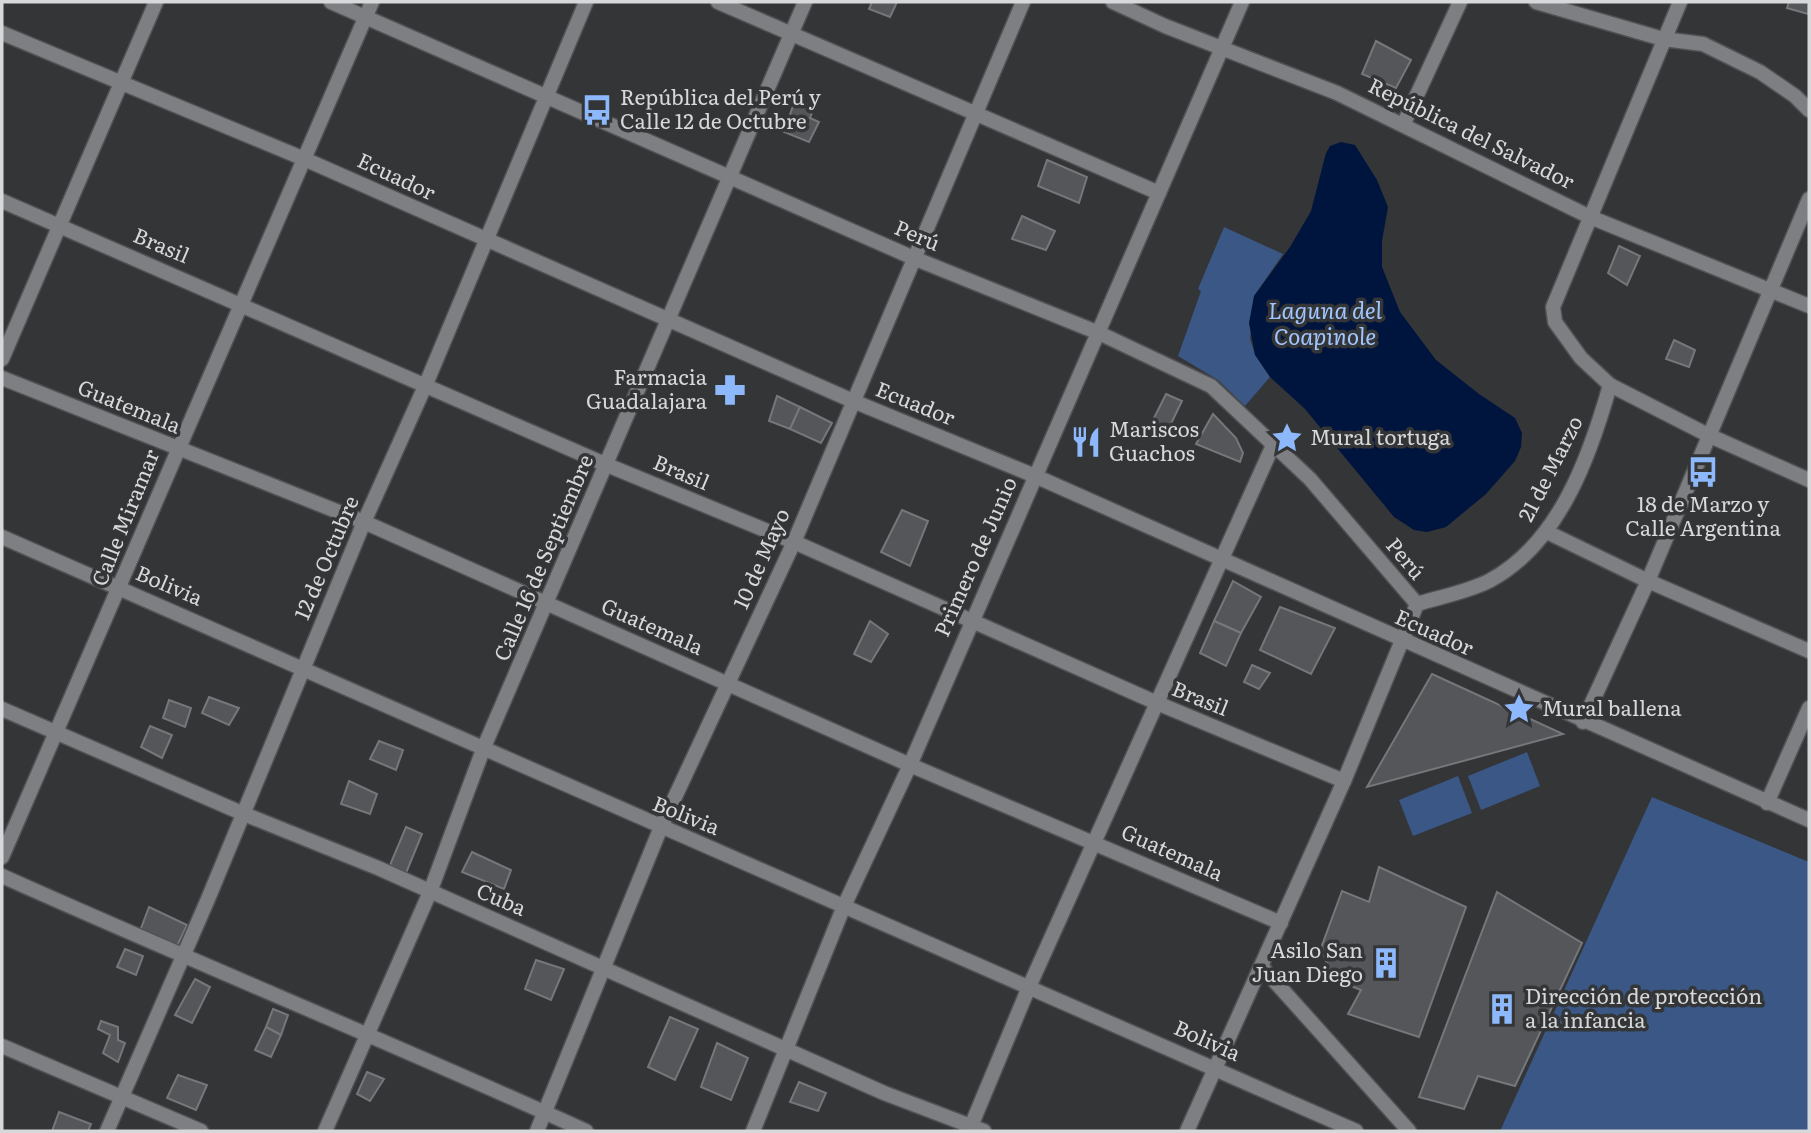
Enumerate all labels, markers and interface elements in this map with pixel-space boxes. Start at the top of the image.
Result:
street label: República del Salvador [1364,68,1580,195]
place label: República del Perú y Calle 12 de Octubre [620,80,822,135]
bus stop icon: República del Perú y Calle 12 de Octubre [580,93,614,127]
street label: Ecuador [353,143,441,206]
street label: Perú [890,210,945,257]
street label: Brasil [129,218,195,269]
water label: Laguna del Coapinole [1268,292,1382,352]
place label: Farmacia Guadalajara [586,360,708,415]
street label: Guatemala [74,370,187,440]
street label: Ecuador [872,372,960,432]
pharmacy icon: Farmacia Guadalajara [713,373,747,407]
street label: 21 de Marzo [1509,409,1589,526]
place label: Mariscos Guachos [1109,412,1199,467]
place label: Mural tortuga [1310,420,1451,451]
place icon: Mural tortuga [1270,421,1304,455]
restaurant icon: Mariscos Guachos [1069,425,1103,459]
street label: Calle Miramar [82,444,165,590]
street label: Brasil [649,445,715,496]
street label: Calle 16 de Septiembre [484,449,599,665]
bus stop icon: 18 de Marzo y Calle Argentina [1686,455,1720,489]
street label: Primero de Junio [925,471,1023,641]
place label: 18 de Marzo y Calle Argentina [1625,487,1782,542]
street label: 12 de Octubre [285,490,365,624]
street label: 10 de Mayo [724,503,796,613]
street label: Perú [1380,530,1434,585]
street label: Bolivia [132,556,209,612]
street label: Guatemala [597,588,710,661]
street label: Ecuador [1391,600,1479,662]
street label: Brasil [1168,671,1234,722]
place label: Mural ballena [1542,691,1682,722]
place icon: Mural ballena [1502,692,1536,726]
street label: Bolivia [649,786,726,841]
street label: Guatemala [1117,814,1230,887]
street label: Cuba [472,873,532,922]
place label: Asilo San Juan Diego [1252,933,1363,988]
building icon: Asilo San Juan Diego [1369,946,1403,980]
place label: Dirección de protección a la infancia [1525,979,1762,1034]
building icon: Dirección de protección a la infancia [1485,992,1519,1026]
street label: Bolivia [1170,1010,1247,1067]

